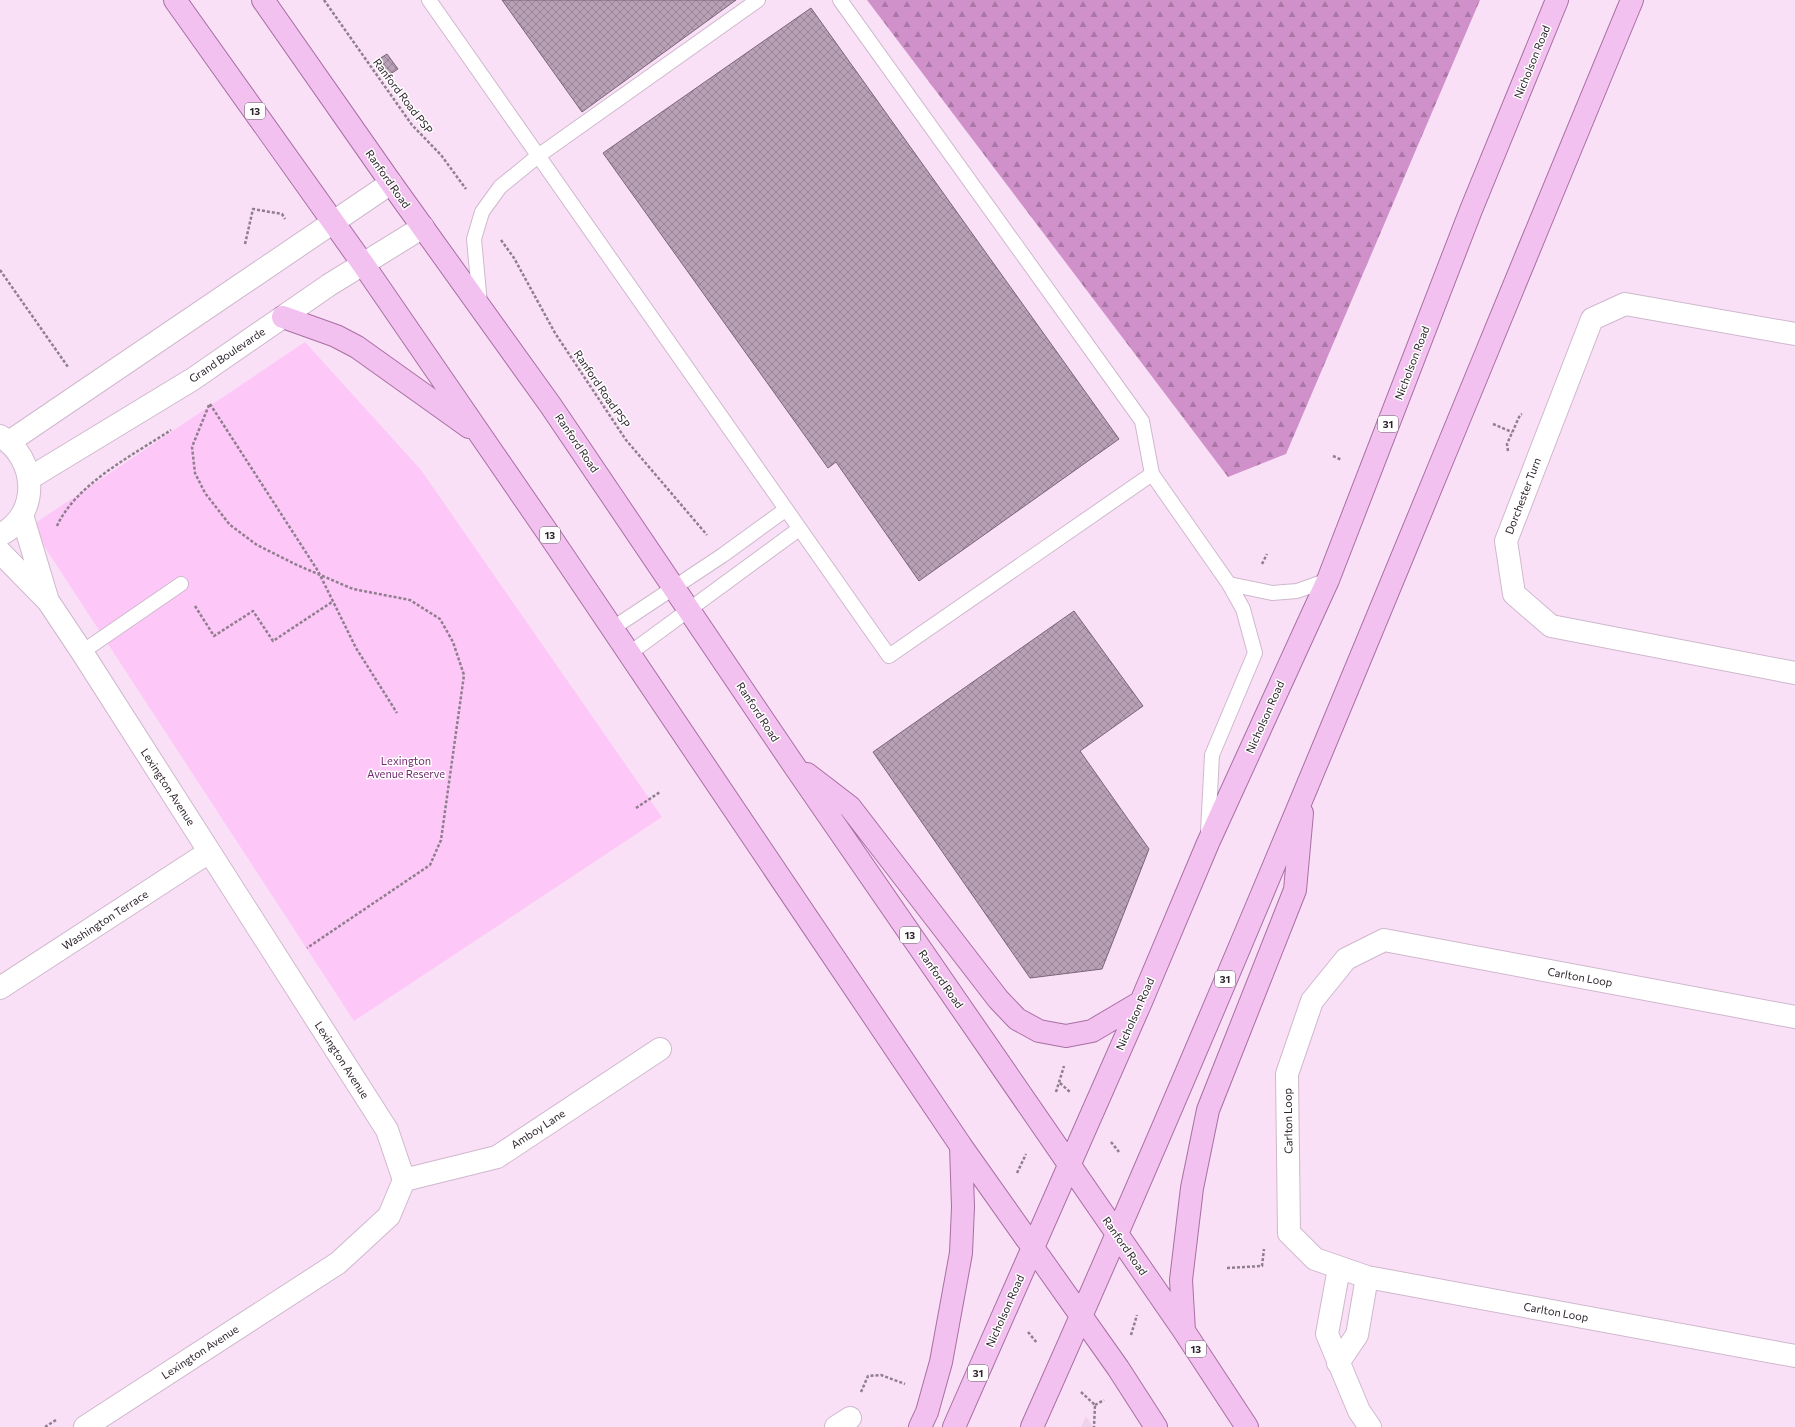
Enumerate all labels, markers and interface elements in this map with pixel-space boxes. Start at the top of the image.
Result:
street label: Nicholson Road [1511,23,1552,100]
street label: Ranford Road PSP [371,56,436,136]
road number: 13 [245,103,265,119]
street label: Ranford Road [363,147,413,210]
street label: Grand Boulevarde [186,324,267,385]
street label: Nicholson Road [1392,324,1432,402]
street label: Ranford Road PSP [572,347,633,430]
street label: Ranford Road [553,411,602,475]
road number: 31 [1378,416,1398,432]
street label: Dorchester Turn [1502,456,1543,536]
road number: 13 [540,527,560,543]
street label: Nicholson Road [1243,679,1286,755]
street label: Ranford Road [734,680,782,744]
street label: Lexington Avenue [139,746,198,828]
park label: Lexington Avenue Reserve [367,754,445,780]
street label: Washington Terrace [59,887,150,952]
road number: 13 [900,927,920,943]
street label: Ranford Road [916,947,966,1010]
street label: Carlton Loop [1547,964,1614,989]
road number: 31 [1215,971,1235,987]
street label: Nicholson Road [1113,976,1156,1052]
street label: Lexington Avenue [313,1019,372,1101]
street label: Carlton Loop [1280,1088,1295,1154]
street label: Amboy Lane [508,1106,567,1151]
street label: Ranford Road [1100,1214,1150,1277]
street label: Nicholson Road [983,1273,1026,1349]
street label: Carlton Loop [1523,1299,1590,1324]
street label: Lexington Avenue [159,1322,241,1381]
road number: 13 [1186,1341,1206,1357]
road number: 31 [968,1365,988,1381]

